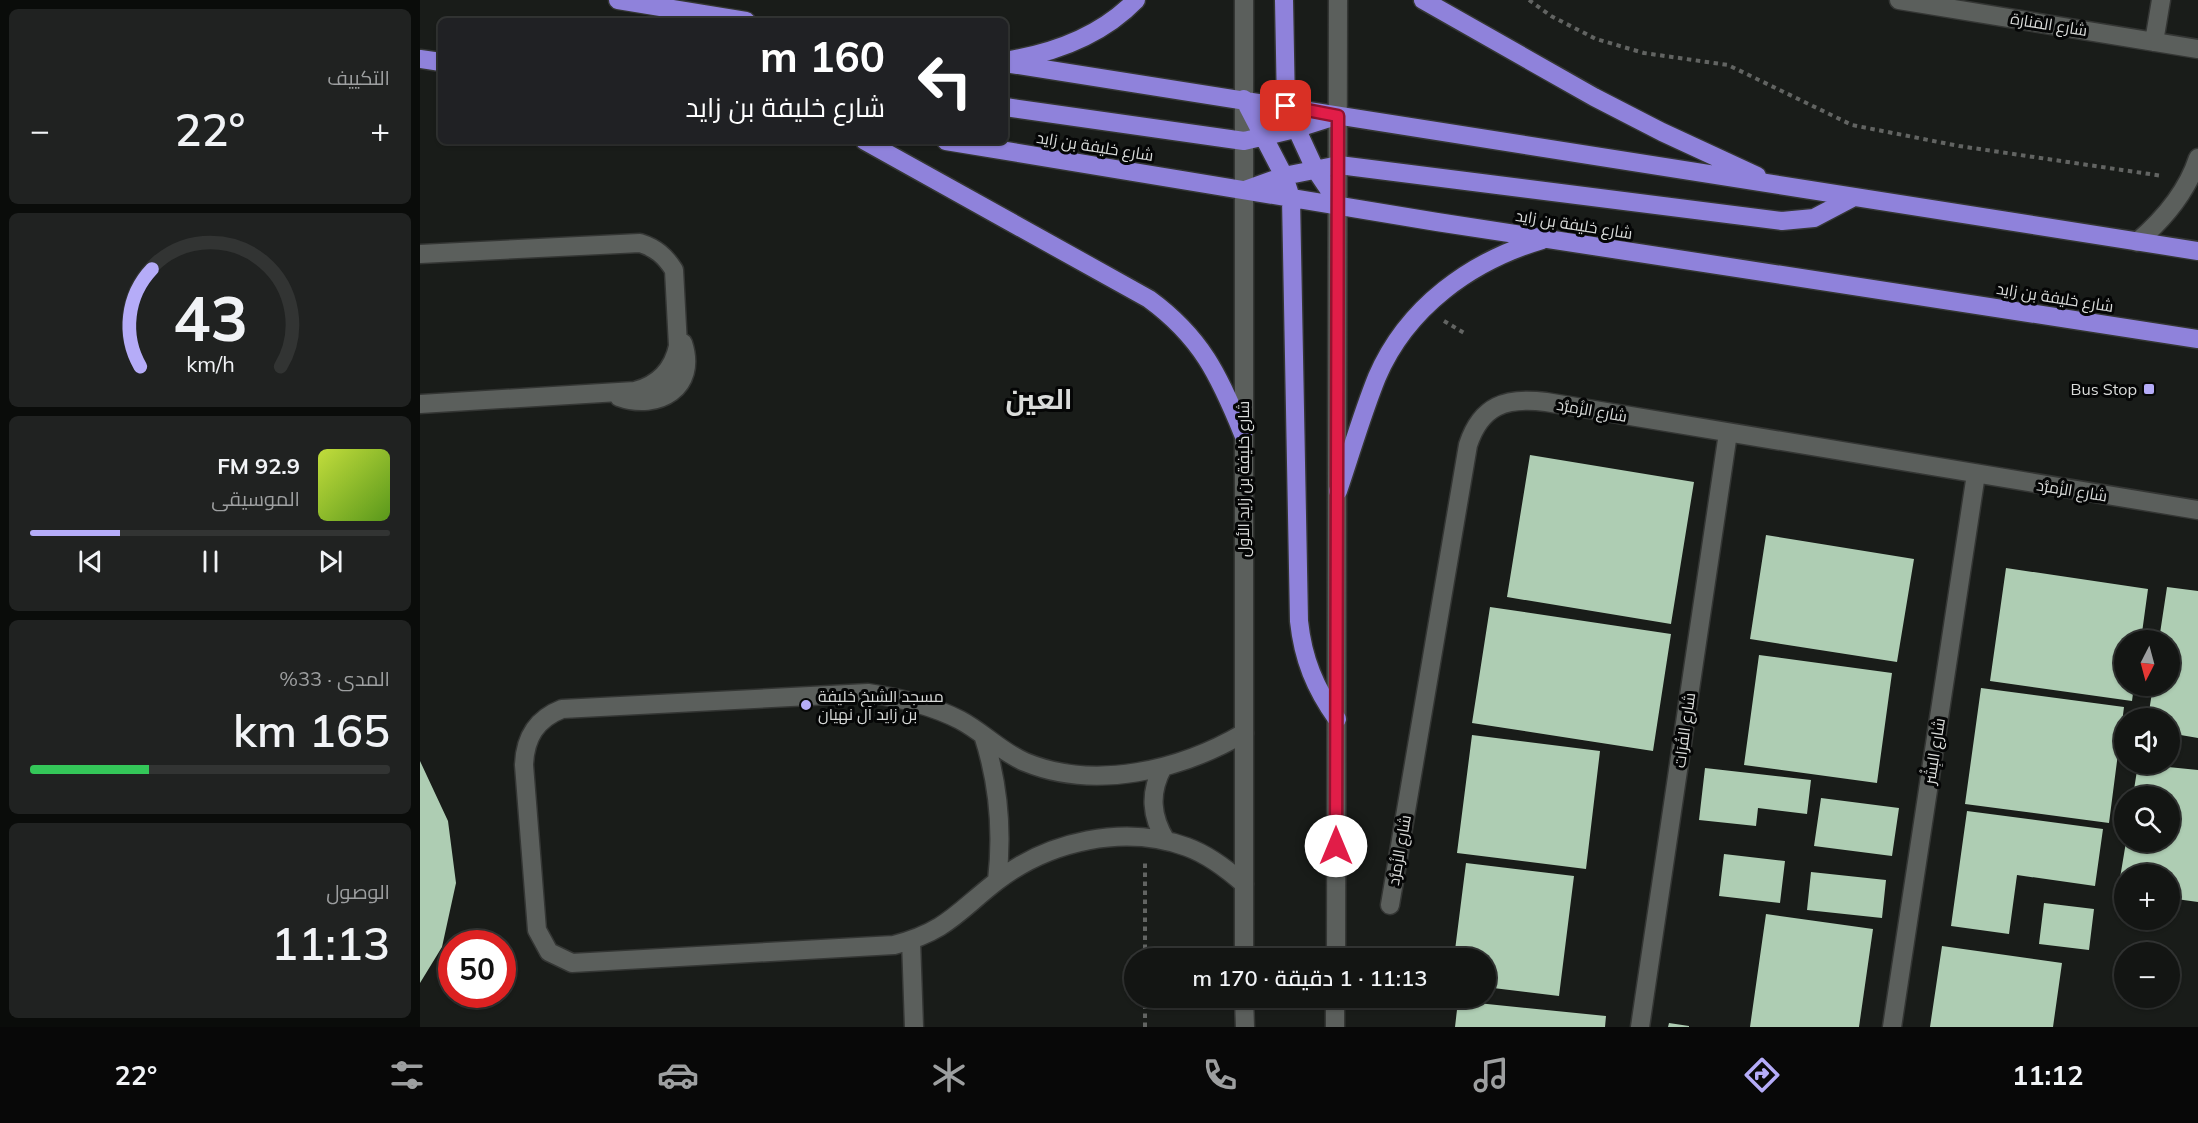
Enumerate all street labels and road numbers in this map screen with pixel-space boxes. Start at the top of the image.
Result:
street label: شارع المَنارة [2009,8,2089,42]
street label: شارع خليفة بن زايد [1035,127,1155,167]
street label: شارع خليفة بن زايد [1514,205,1634,245]
street label: شارع خليفة بن زايد [1995,278,2115,318]
street label: شارع الزُمرُّد [1555,394,1629,428]
street label: شارع خليفة بن زايد الأول [1233,401,1255,557]
street label: شارع الزُمرُّد [2035,475,2109,507]
street label: شارع الفُرَات [1669,691,1701,769]
street label: شارع البِشْر [1917,716,1951,787]
street label: شارع الزُمرُّد [1383,813,1417,887]

